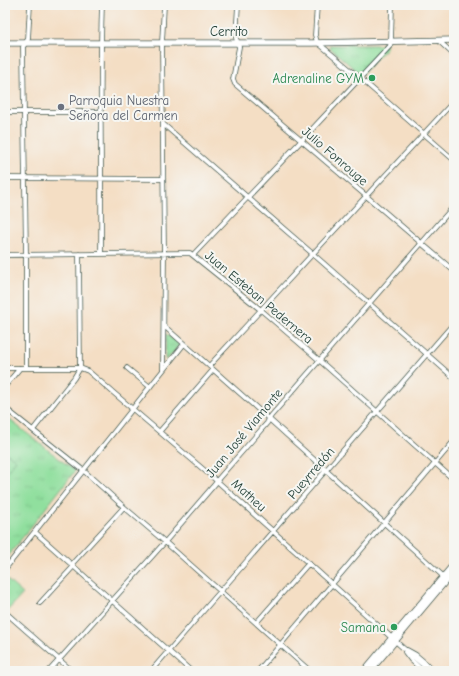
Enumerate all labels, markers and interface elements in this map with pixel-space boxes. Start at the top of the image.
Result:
street label: Cerrito [210,24,248,39]
place label: Adrenaline GYM [272,71,364,86]
marker: Adrenaline GYM [367,73,377,83]
place label: Parroquia Nuestra Señora del Carmen [69,93,178,123]
marker: Parroquia Nuestra Señora del Carmen [56,102,66,112]
street label: Julio Fonrouge [299,123,371,189]
street label: Juan Esteban Pedernera [202,247,316,347]
street label: Juan José Viamonte [203,385,286,480]
street label: Pueyrredón [284,444,338,502]
street label: Matheu [229,476,269,514]
place label: Samana [341,620,386,635]
marker: Samana [389,622,399,632]

